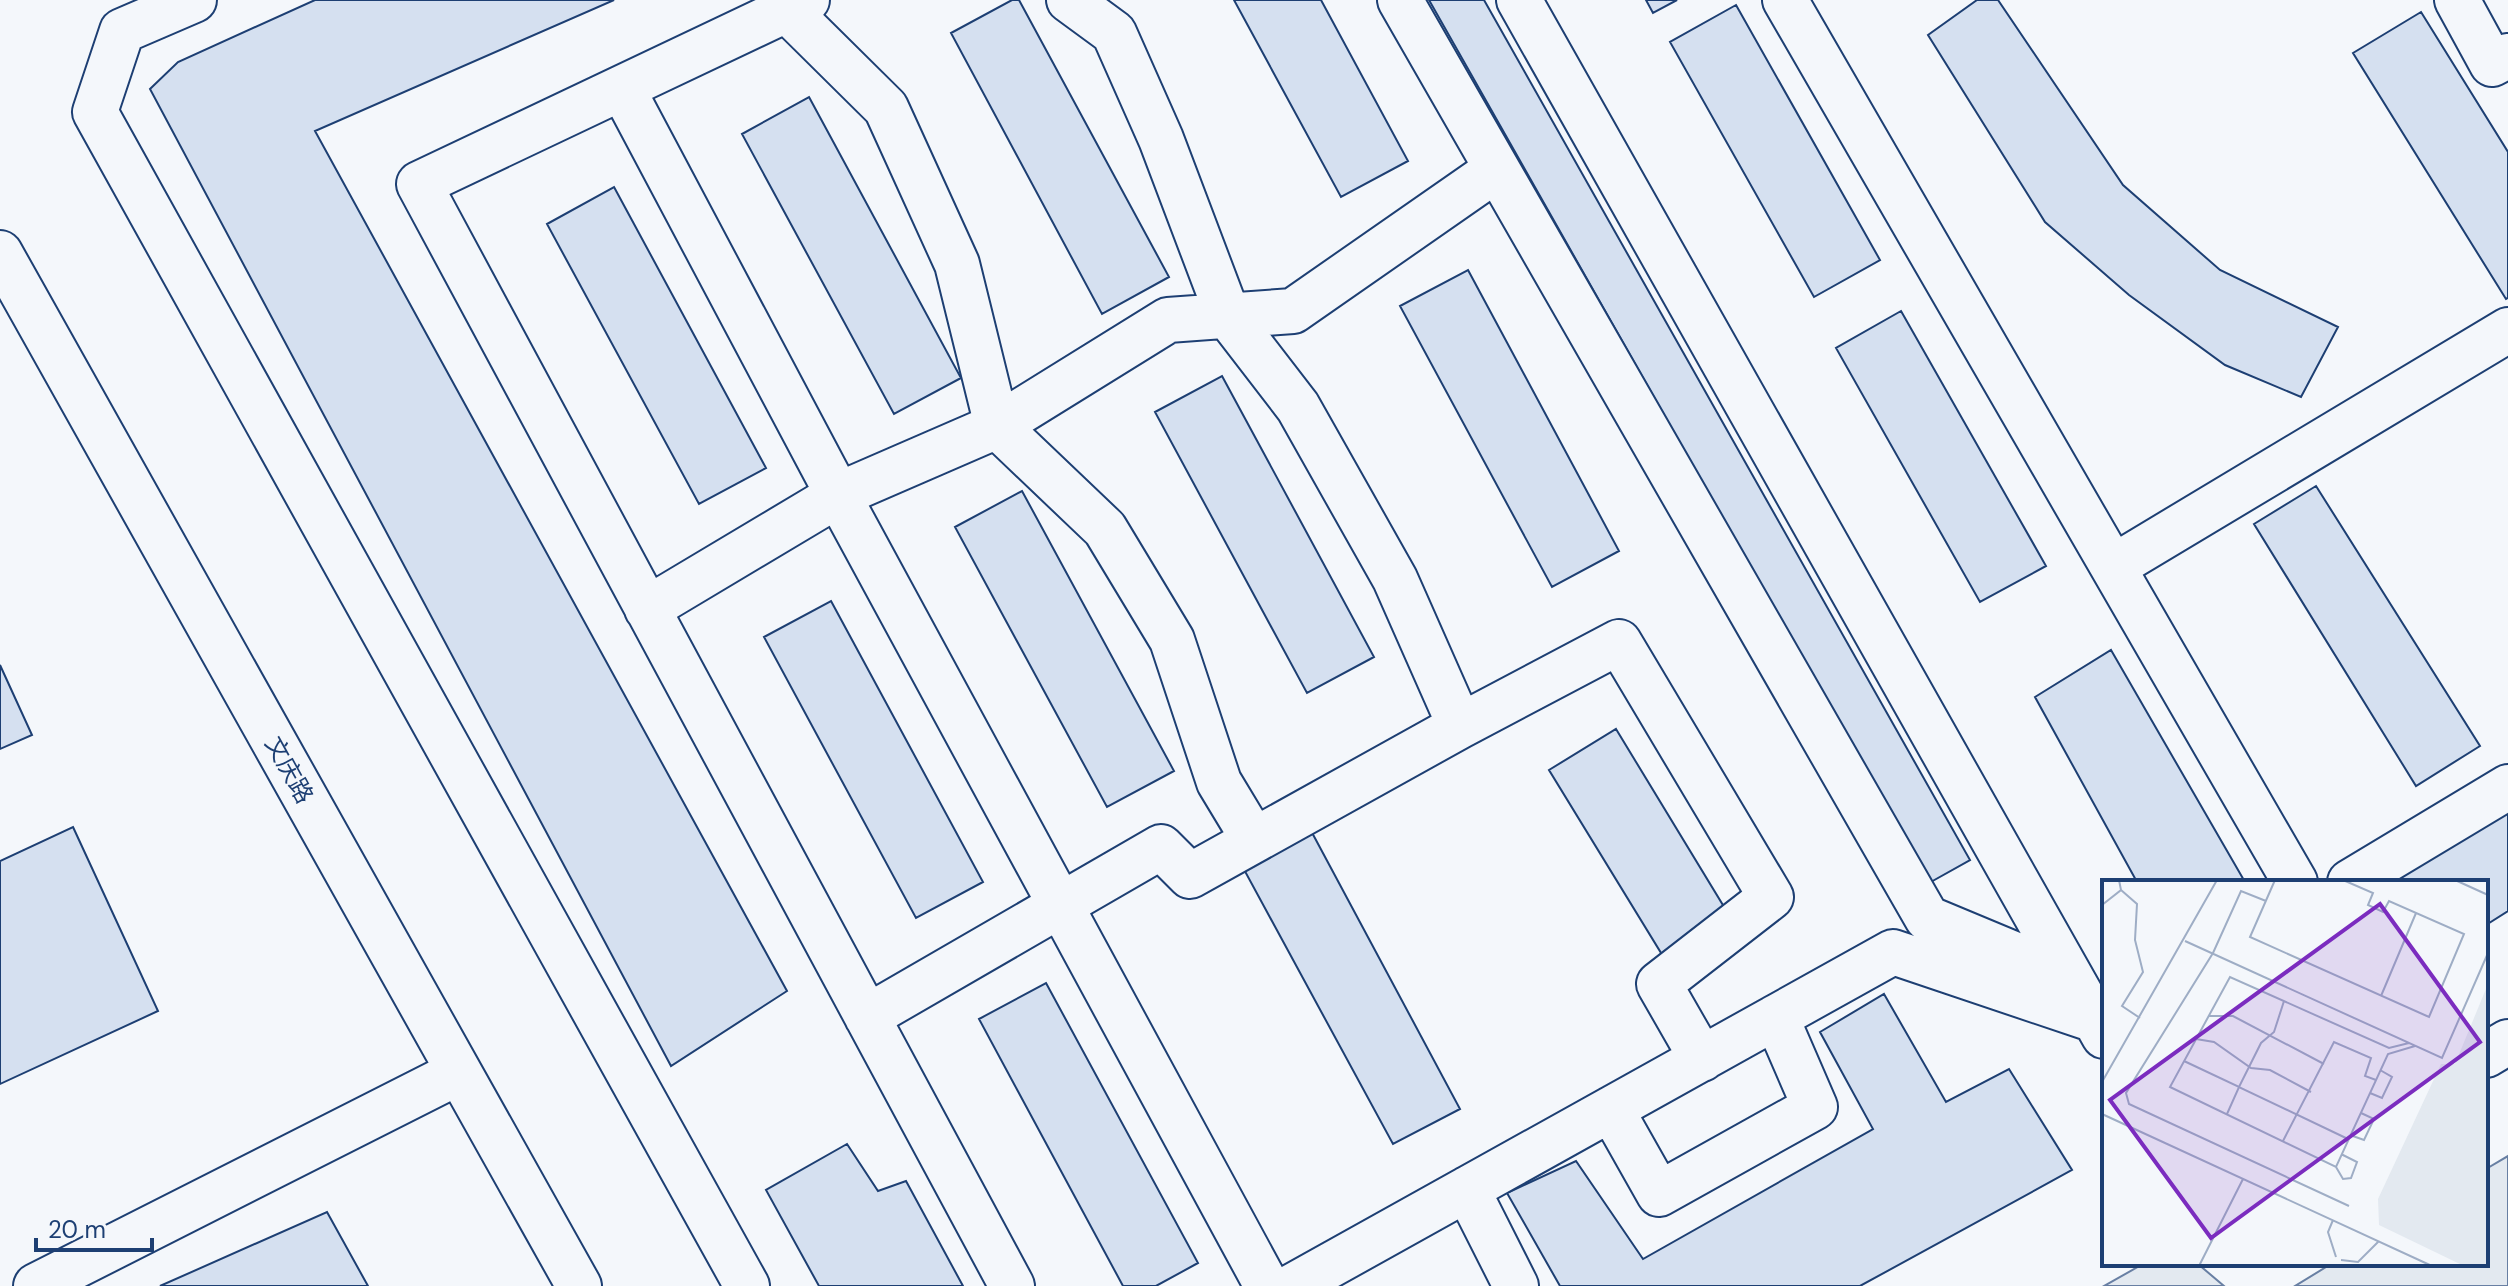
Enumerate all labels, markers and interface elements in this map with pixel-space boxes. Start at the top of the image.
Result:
street label: 文庆路 [258,731,320,809]
inset map [2102,880,2488,1266]
scale bar [36,1202,152,1252]
text: 20 m [48,1214,106,1245]

